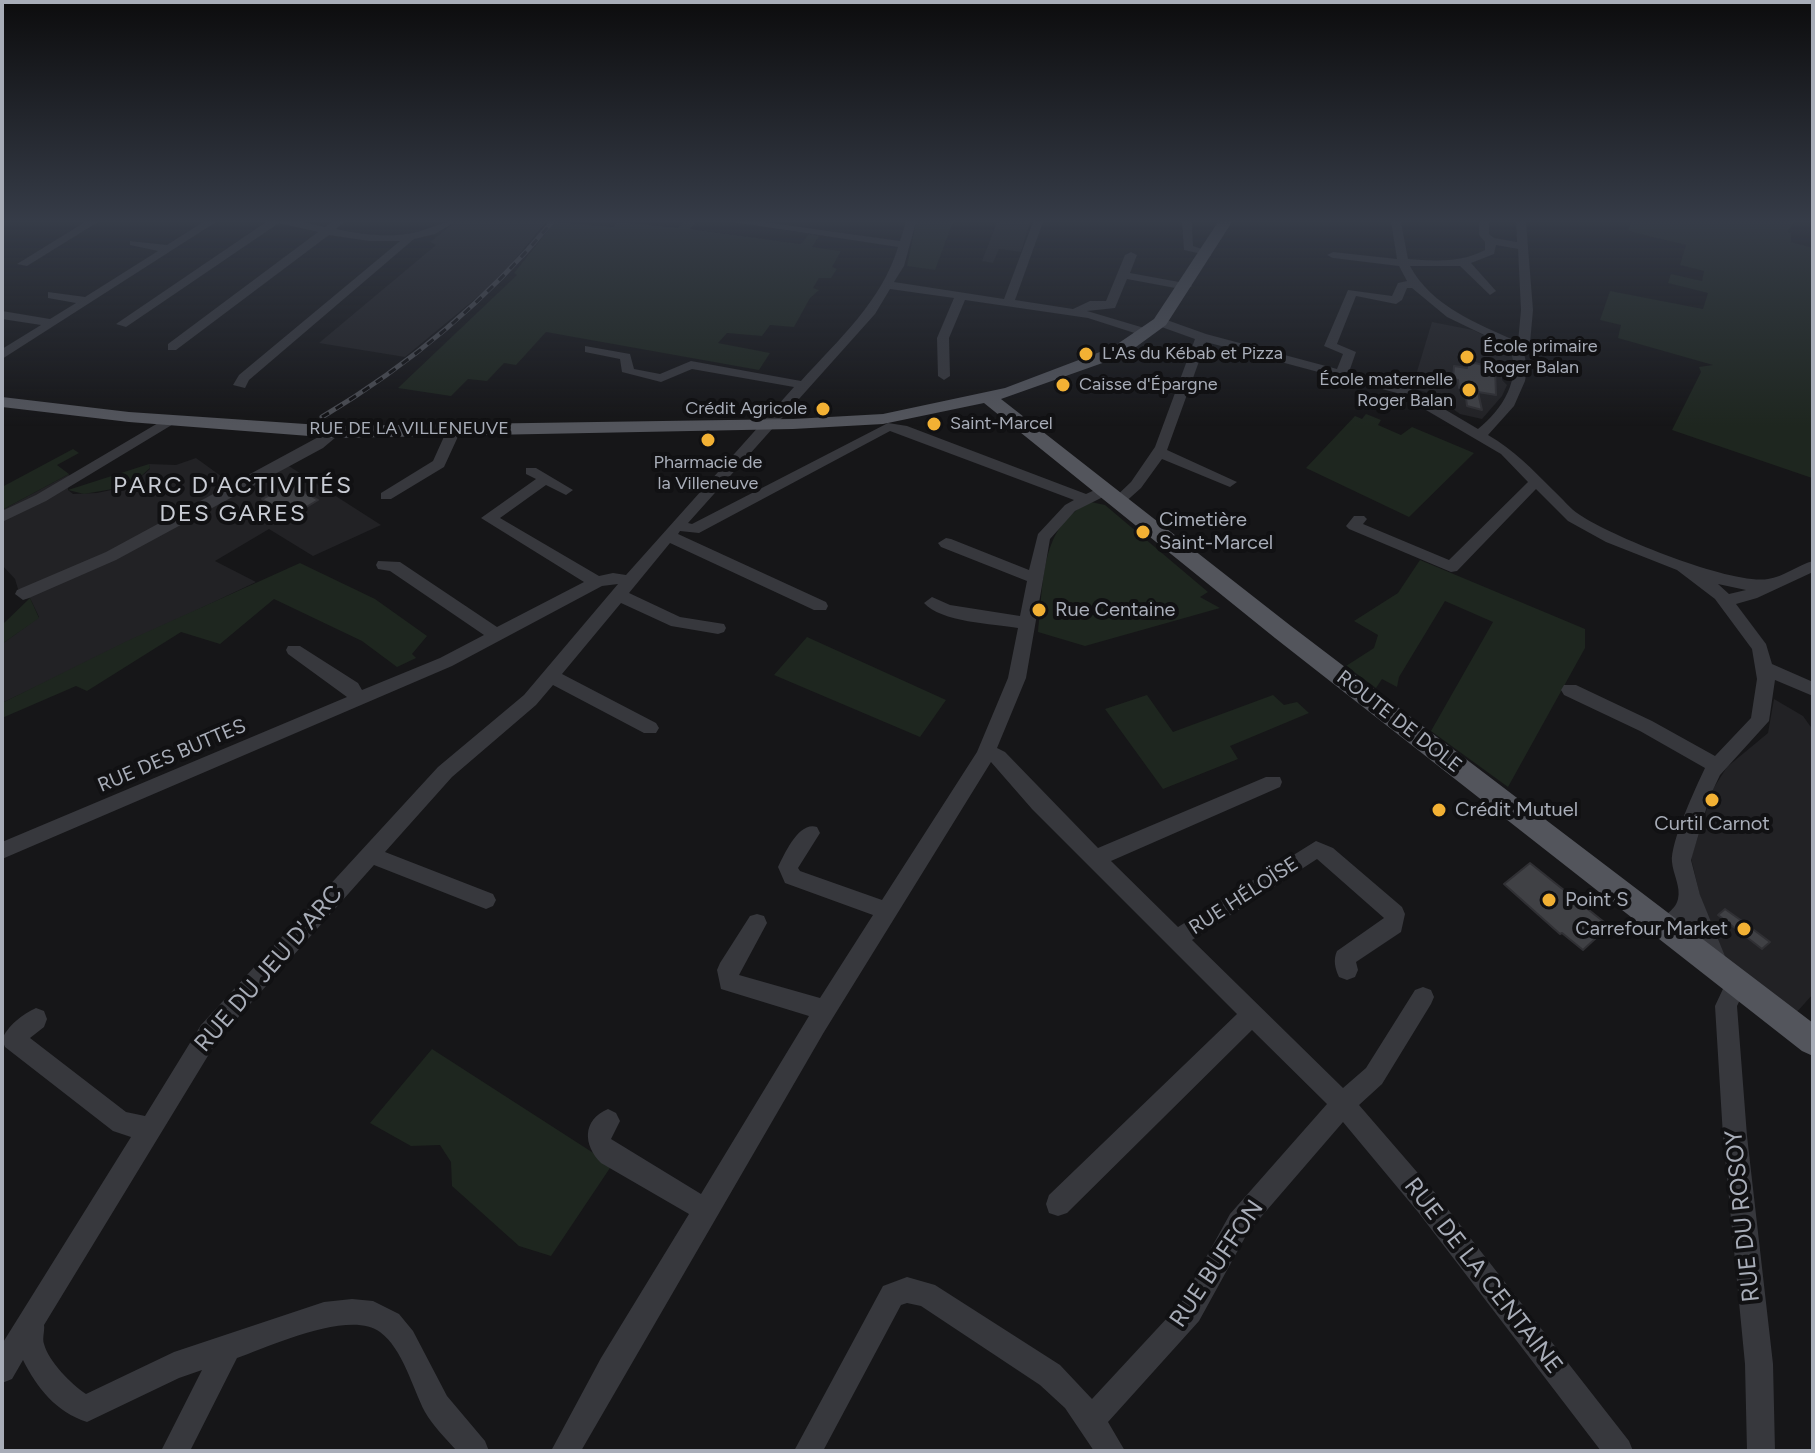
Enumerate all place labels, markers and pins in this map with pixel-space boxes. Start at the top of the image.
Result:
place label: École primaire Roger Balan [1483,336,1598,378]
place label: L'As du Kébab et Pizza [1102,343,1283,365]
marker: L'As du Kébab et Pizza [1077,345,1095,363]
marker: École primaire Roger Balan [1458,348,1476,366]
place label: École maternelle Roger Balan [1319,369,1453,412]
place label: Caisse d'Épargne [1079,374,1218,396]
marker: Caisse d'Épargne [1054,376,1072,394]
marker: École maternelle Roger Balan [1460,381,1478,399]
place label: Crédit Agricole [685,398,807,420]
marker: Crédit Agricole [814,400,832,418]
place label: Saint-Marcel [950,413,1053,435]
marker: Saint-Marcel [925,415,943,433]
marker: Pharmacie de la Villeneuve [699,431,717,449]
place label: Pharmacie de la Villeneuve [654,452,762,494]
place label: Cimetière Saint-Marcel [1159,508,1273,555]
marker: Cimetière Saint-Marcel [1134,523,1152,541]
place label: Rue Centaine [1055,598,1175,622]
marker: Rue Centaine [1030,601,1048,619]
marker: Curtil Carnot [1703,791,1721,809]
place label: Crédit Mutuel [1455,798,1578,822]
marker: Crédit Mutuel [1430,801,1448,819]
place label: Curtil Carnot [1654,812,1770,836]
place label: Point S [1565,888,1629,912]
marker: Point S [1540,891,1558,909]
place label: Carrefour Market [1575,917,1728,941]
marker: Carrefour Market [1735,920,1753,938]

